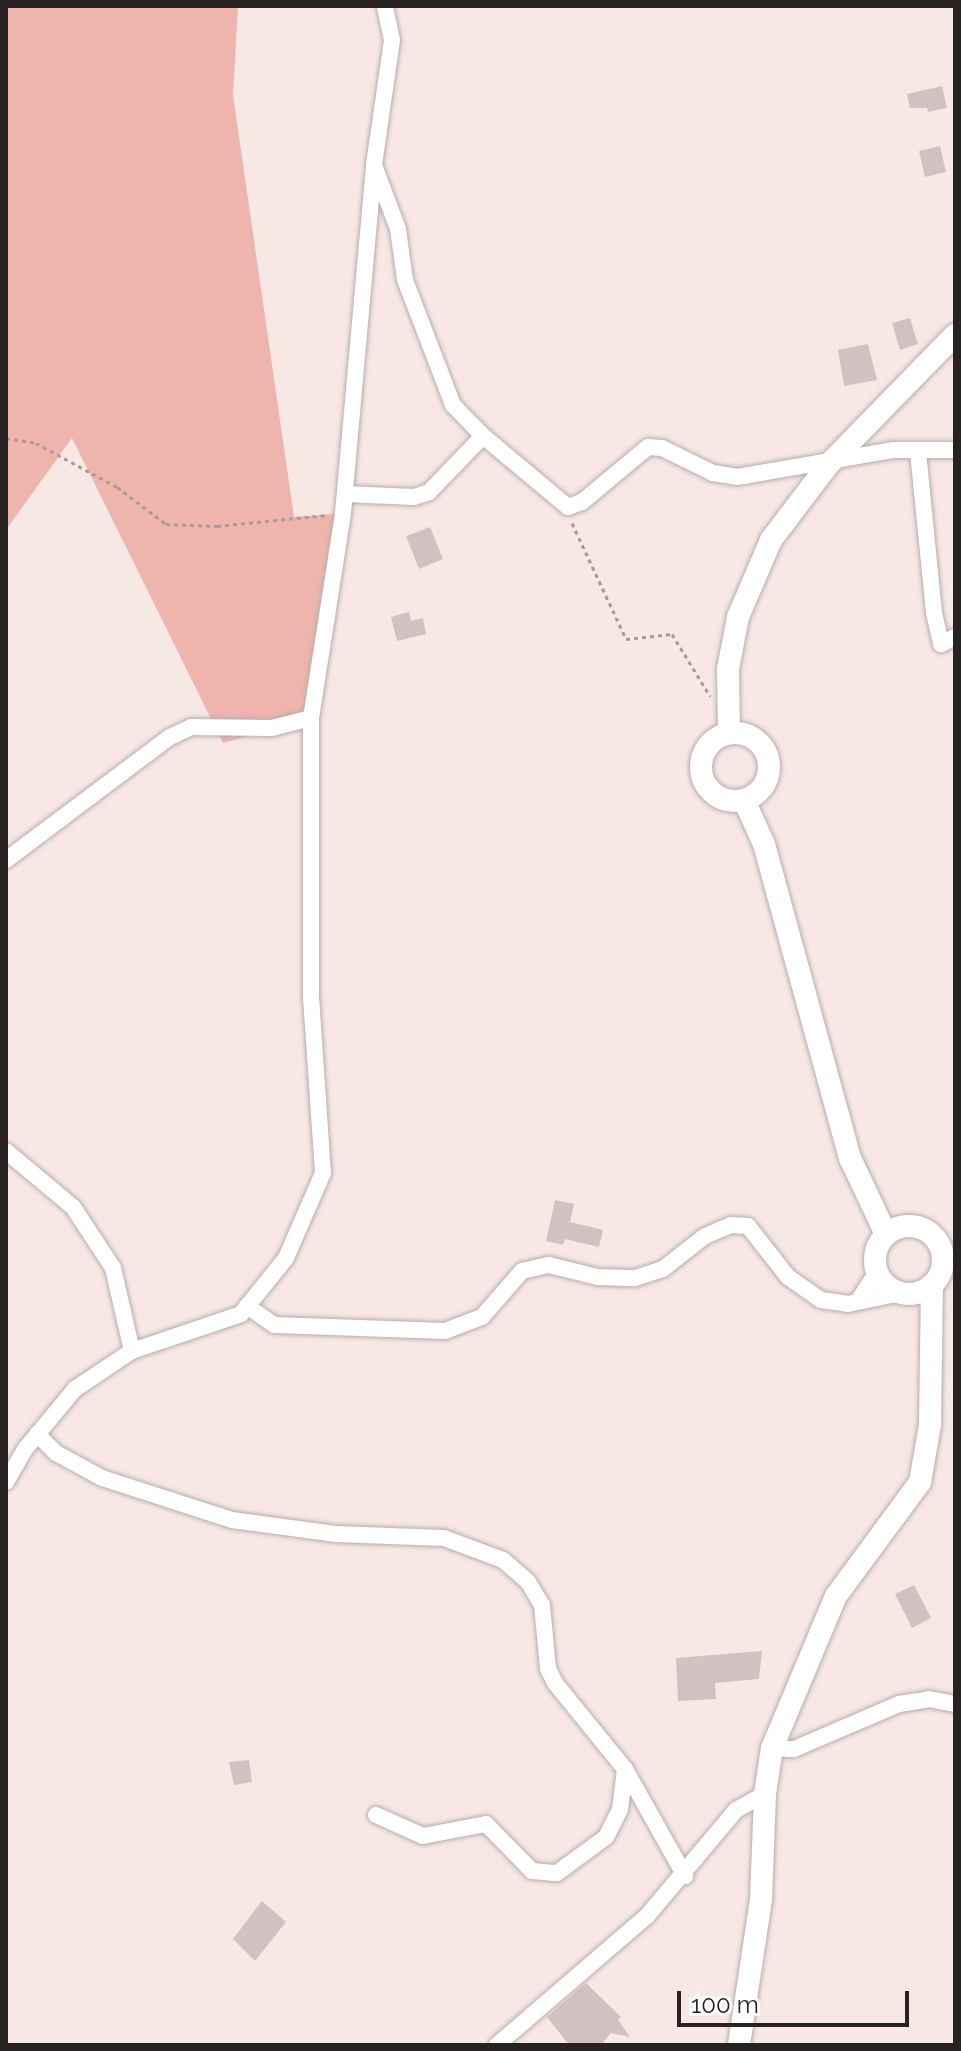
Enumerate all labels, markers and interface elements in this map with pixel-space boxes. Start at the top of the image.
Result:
scale bar [681,1975,913,2025]
text: 100 m [691,1990,759,2019]

